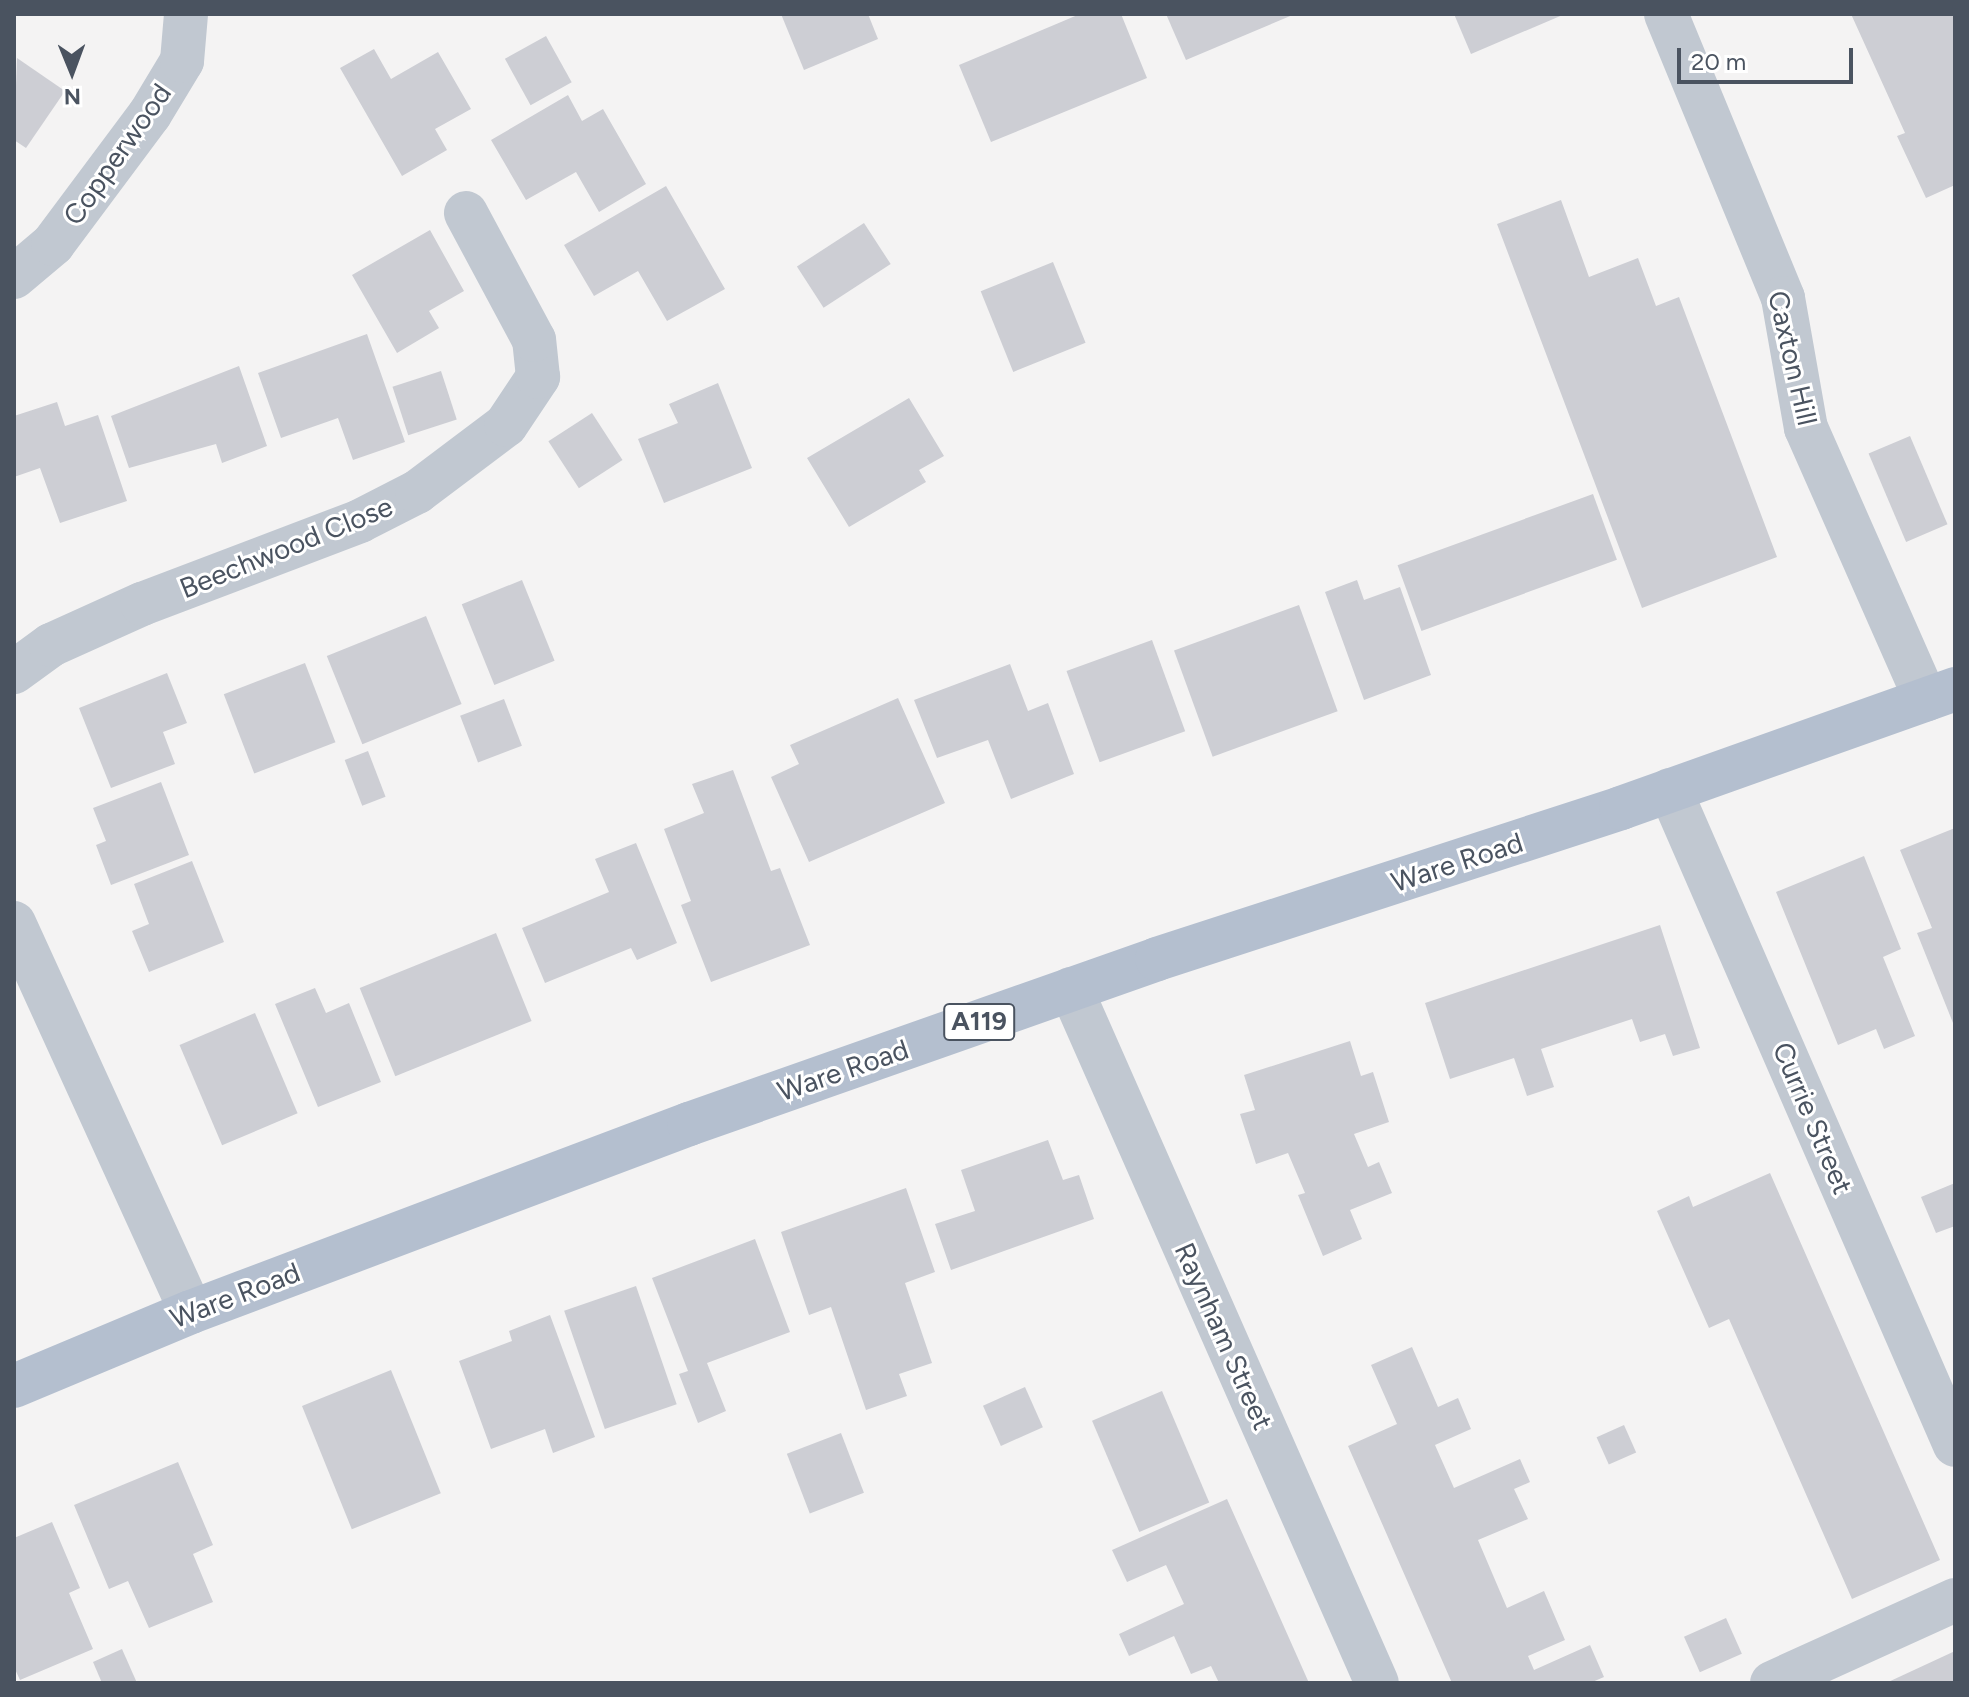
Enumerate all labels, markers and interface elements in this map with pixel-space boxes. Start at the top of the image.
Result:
north arrow [32,32,112,112]
scale bar [1681,32,1857,82]
text: 20 m [1691,47,1746,76]
street label: Copperwood [56,77,178,231]
text: N [64,83,81,110]
street label: Caxton Hill [1761,288,1825,428]
street label: Beechwood Close [175,489,397,605]
street label: Ware Road [1387,825,1527,899]
road number: A119 [943,1000,1015,1044]
street label: Ware Road [773,1032,913,1108]
street label: Currie Street [1766,1037,1860,1199]
street label: Raynham Street [1168,1237,1280,1435]
street label: Ware Road [165,1255,305,1335]

